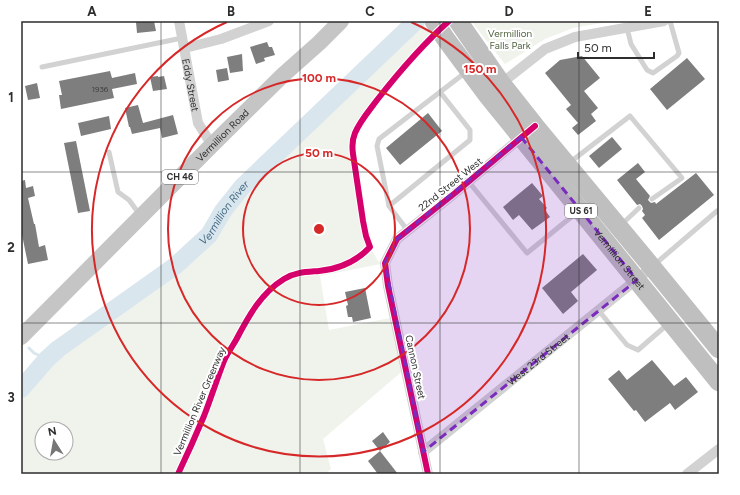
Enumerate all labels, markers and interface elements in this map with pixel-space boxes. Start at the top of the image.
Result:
text: A [87,4,97,19]
text: B [227,4,235,19]
text: C [365,4,375,19]
text: D [504,4,514,19]
text: E [644,4,652,19]
park label: Vermillion Falls Park [488,27,533,52]
scale bar [578,34,654,60]
text: 50 m [584,41,612,55]
street label: Eddy Street [179,58,202,113]
text: 150 m [463,62,497,76]
text: 100 m [302,71,336,85]
house number: 1936 [92,84,109,94]
text: 1 [8,90,14,105]
street label: Vermillion Road [193,106,252,165]
text: 50 m [305,146,333,160]
street label: 22nd Street West [416,154,485,214]
road number: CH 46 [162,170,198,184]
water label: Vermillion River [197,177,253,248]
road number: US 61 [565,204,597,218]
centre of rings [312,222,326,236]
street label: Vermillion Street [591,226,648,293]
text: 2 [7,240,15,255]
street label: West 23rd Street [505,330,572,388]
street label: Cannon Street [402,334,429,401]
street label: Vermillion River Greenway [171,344,229,458]
text: 3 [7,390,15,405]
north arrow [34,421,74,461]
text: N [47,424,58,439]

